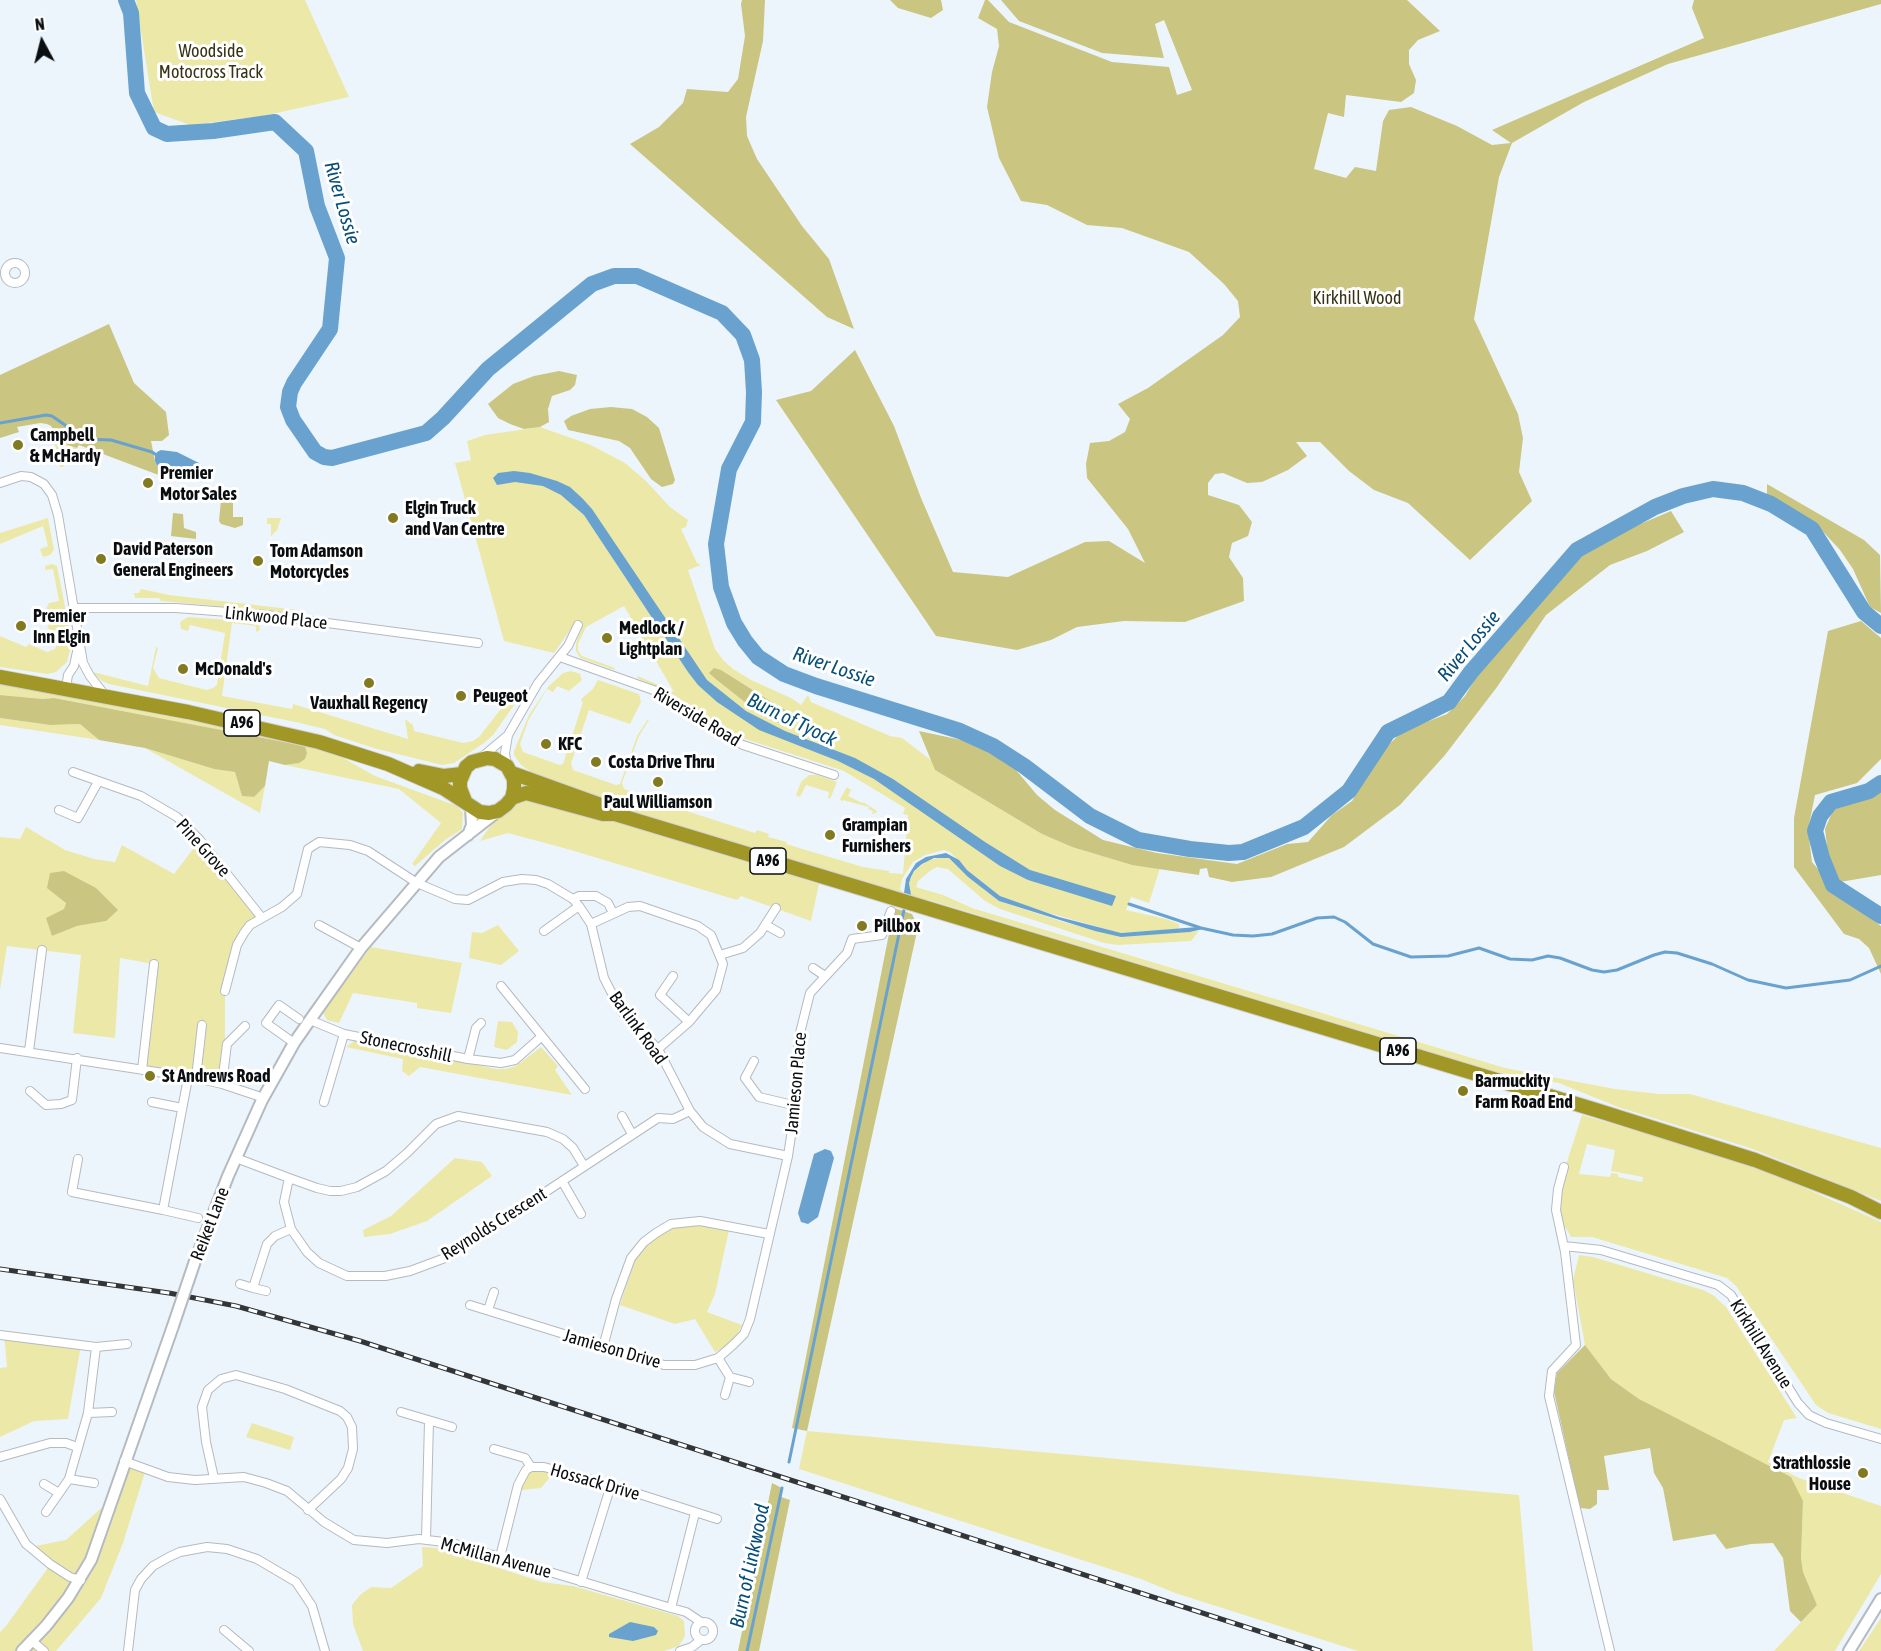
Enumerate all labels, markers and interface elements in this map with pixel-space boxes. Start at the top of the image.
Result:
north arrow [12,12,72,72]
text: N [34,15,46,34]
park label: Woodside Motocross Track [159,40,263,82]
water label: River Lossie [319,159,365,247]
park label: Kirkhill Wood [1312,287,1402,309]
place label: Campbell & McHardy [30,424,101,466]
marker: Campbell & McHardy [11,438,25,452]
place label: Premier Motor Sales [160,462,237,504]
marker: Premier Motor Sales [141,476,155,490]
place label: Elgin Truck and Van Centre [405,497,505,540]
marker: Elgin Truck and Van Centre [386,511,400,525]
place label: David Paterson General Engineers [113,538,233,580]
place label: Tom Adamson Motorcycles [270,540,363,582]
marker: David Paterson General Engineers [94,552,108,566]
marker: Tom Adamson Motorcycles [251,554,265,568]
street label: Linkwood Place [224,602,328,634]
place label: Premier Inn Elgin [33,605,90,648]
water label: River Lossie [1432,606,1506,686]
place label: Medlock / Lightplan [619,617,684,660]
marker: Premier Inn Elgin [14,619,28,633]
marker: Medlock / Lightplan [600,631,614,645]
water label: River Lossie [790,642,878,692]
place label: McDonald's [195,658,272,680]
marker: McDonald's [176,662,190,676]
marker: Vauxhall Regency [362,676,376,690]
street label: Riverside Road [649,683,745,751]
place label: Peugeot [473,685,528,707]
water label: Burn of Tyock [743,688,841,752]
marker: Peugeot [454,689,468,703]
place label: Vauxhall Regency [310,692,428,714]
road number: A96 [224,710,260,736]
place label: KFC [558,733,582,755]
marker: KFC [539,737,553,751]
place label: Costa Drive Thru [608,751,715,773]
marker: Costa Drive Thru [589,755,603,769]
marker: Paul Williamson [651,775,665,789]
place label: Paul Williamson [604,791,712,813]
place label: Grampian Furnishers [842,814,911,856]
street label: Pine Grove [171,815,235,881]
marker: Grampian Furnishers [823,828,837,842]
road number: A96 [750,848,786,874]
place label: Pillbox [874,915,920,937]
marker: Pillbox [855,919,869,933]
street label: Barlink Road [604,987,672,1069]
street label: Stonecrosshill [358,1027,454,1067]
street label: Jamieson Place [781,1031,811,1135]
road number: A96 [1380,1038,1416,1064]
place label: St Andrews Road [162,1065,271,1087]
marker: St Andrews Road [143,1069,157,1083]
place label: Barmuckity Farm Road End [1475,1070,1573,1112]
marker: Barmuckity Farm Road End [1456,1084,1470,1098]
street label: Reynolds Crescent [437,1183,551,1265]
street label: Reiket Lane [186,1184,234,1264]
street label: Kirkhill Avenue [1725,1295,1797,1393]
street label: Jamieson Drive [561,1325,663,1373]
place label: Strathlossie House [1773,1452,1851,1494]
street label: Hossack Drive [548,1459,642,1505]
marker: Strathlossie House [1856,1466,1870,1480]
water label: Burn of Linkwood [725,1502,775,1630]
street label: McMillan Avenue [438,1533,554,1583]

